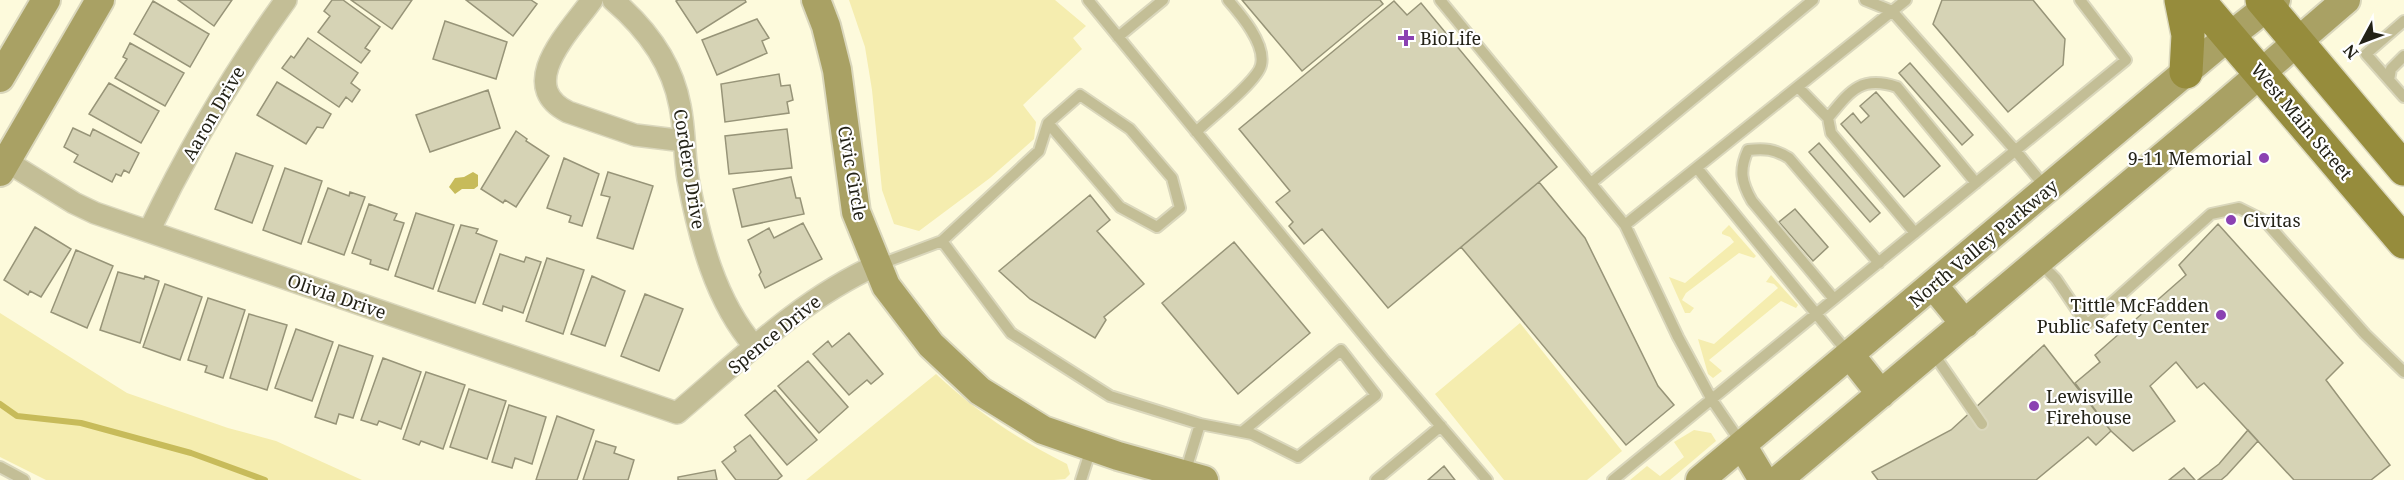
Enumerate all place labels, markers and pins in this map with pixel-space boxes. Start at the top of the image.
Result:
place label: BioLife [1420,26,1481,50]
marker: BioLife [1397,29,1415,47]
place label: 9-11 Memorial [2128,146,2252,170]
marker: 9-11 Memorial [2257,151,2271,165]
place label: Civitas [2243,208,2301,232]
marker: Civitas [2224,213,2238,227]
place label: Tittle McFadden Public Safety Center [2037,293,2210,338]
marker: Tittle McFadden Public Safety Center [2214,308,2228,322]
place label: Lewisville Firehouse [2046,384,2133,429]
marker: Lewisville Firehouse [2027,399,2041,413]

